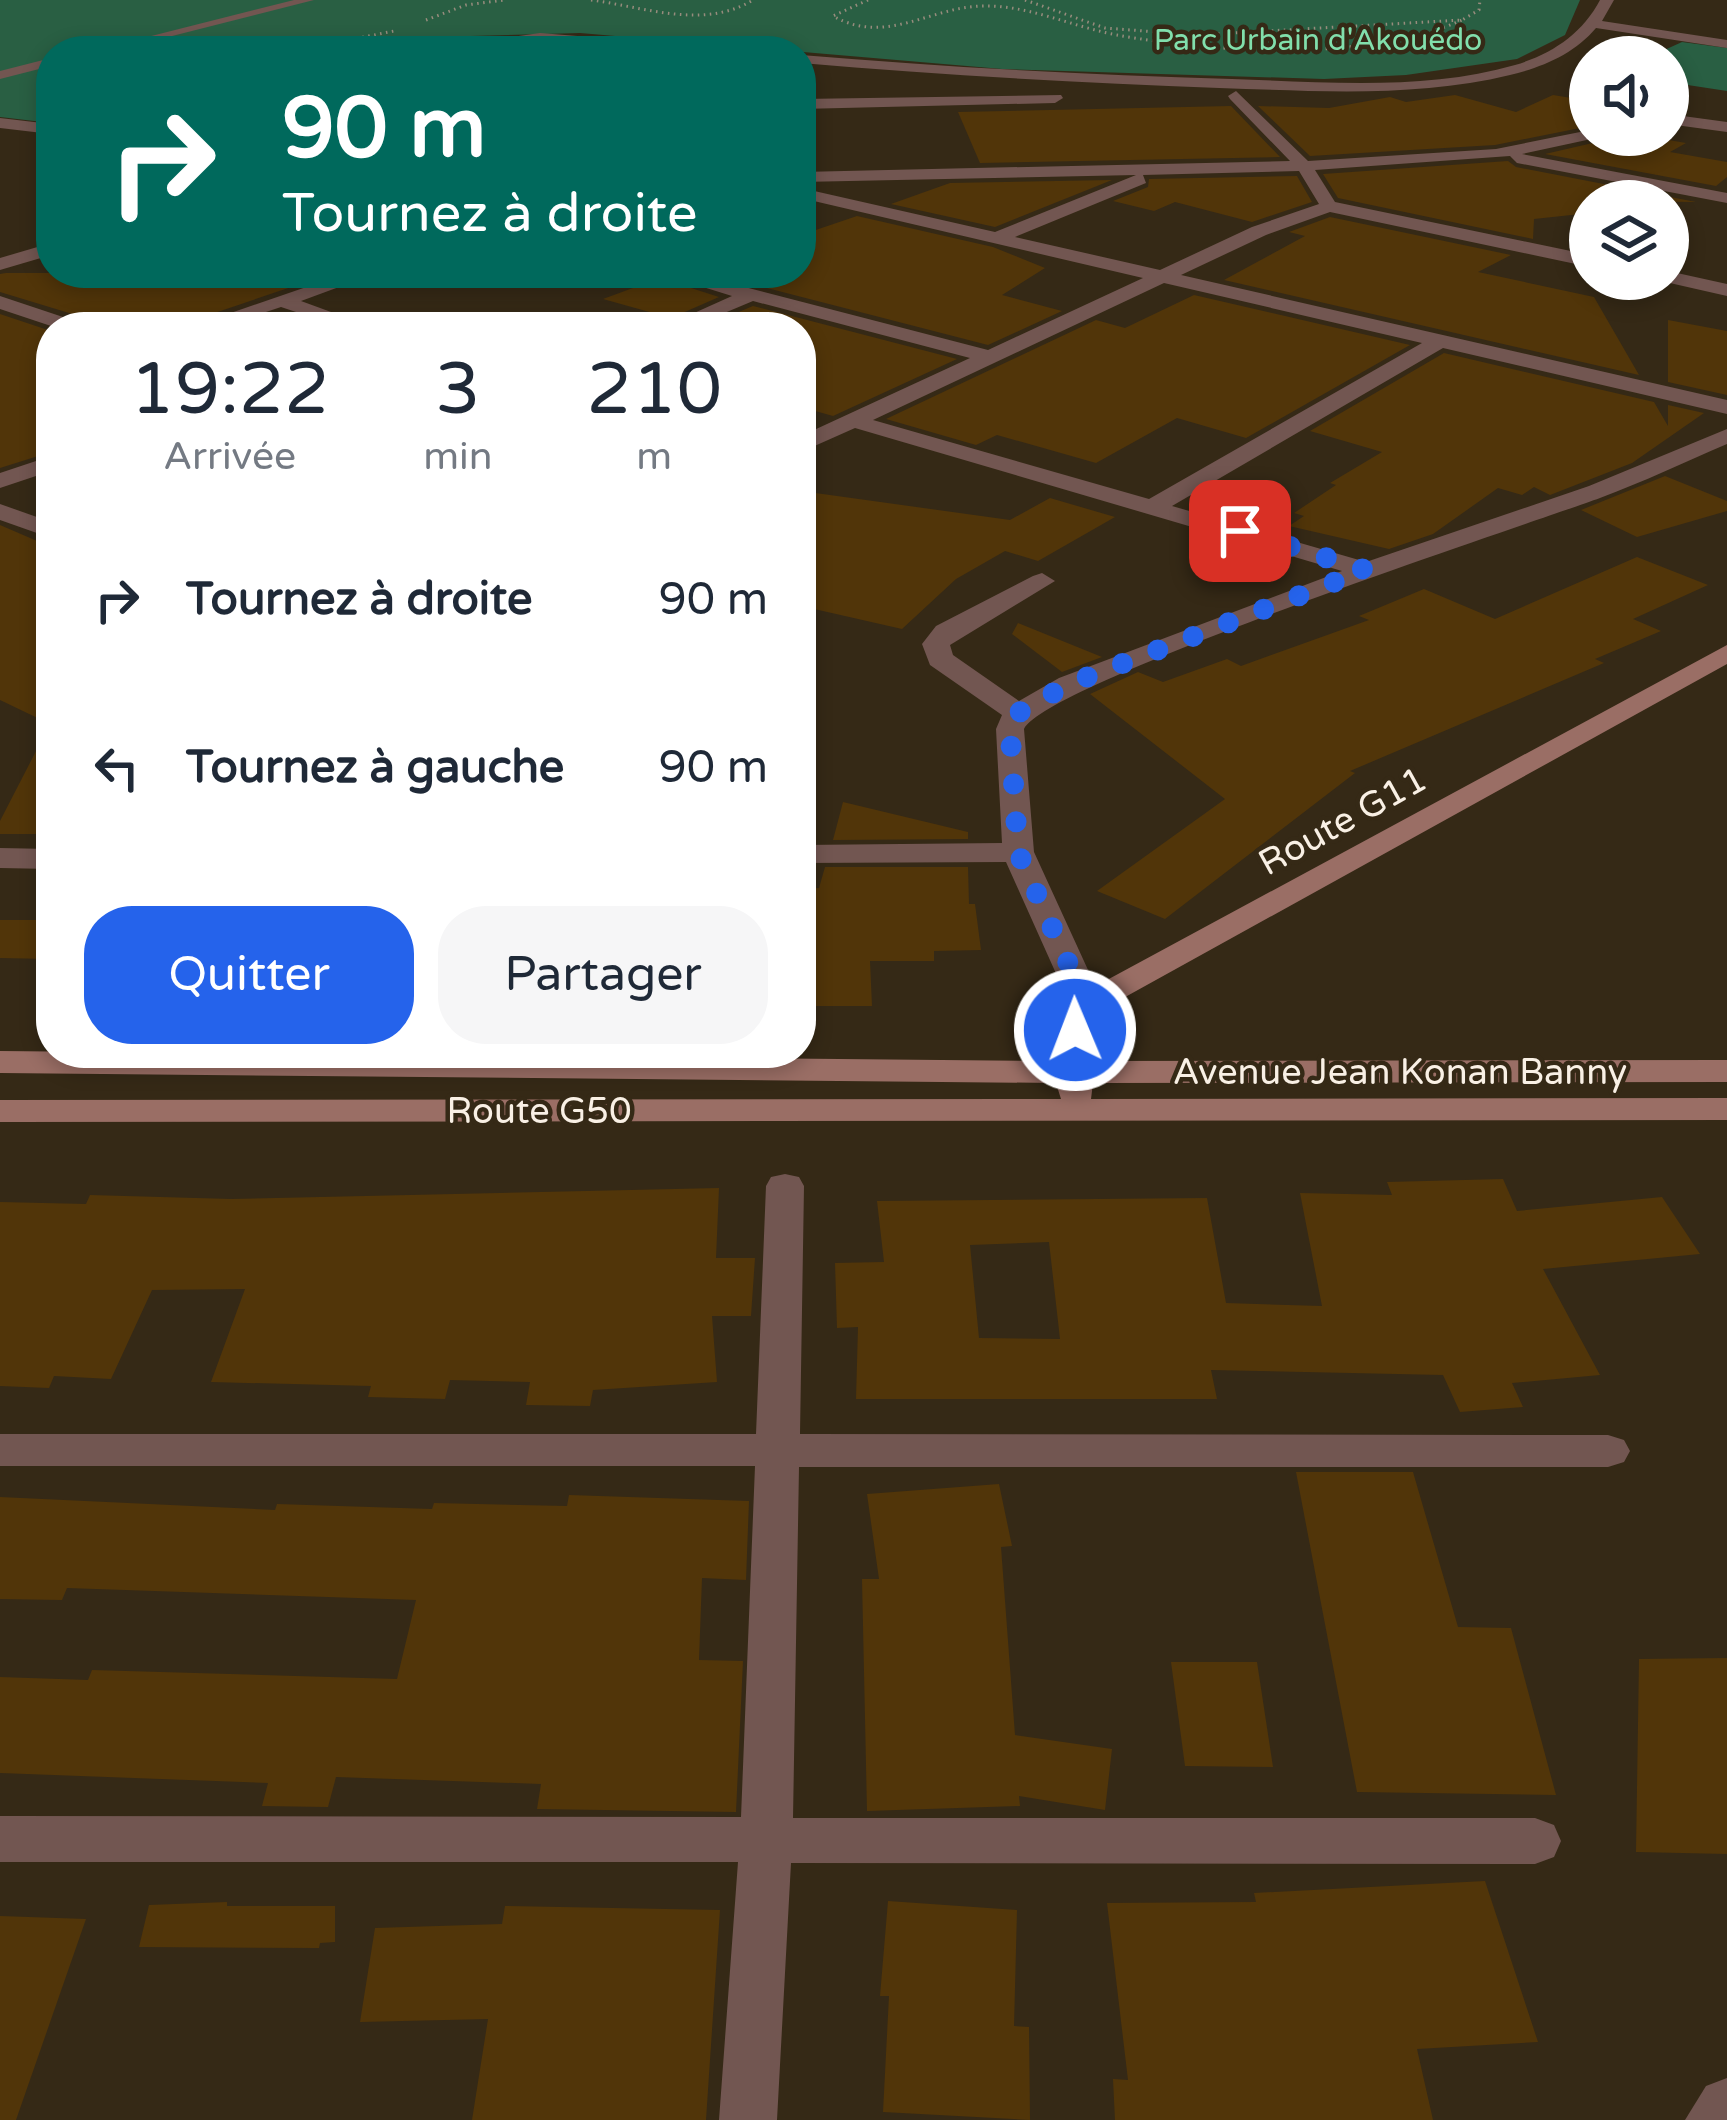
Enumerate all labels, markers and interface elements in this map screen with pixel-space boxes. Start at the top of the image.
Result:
park label: Parc Urbain d'Akouédo [1154,22,1482,59]
map controls [1569,36,1689,300]
button: sound [1569,36,1689,156]
text: 90 m [282,79,486,180]
icon: right [84,84,240,240]
button: layers [1569,180,1689,300]
text: Tournez à droite [282,181,698,246]
text: 19:22 [130,347,329,434]
text: 3 [435,347,481,434]
text: 210 [586,347,722,434]
text: Arrivée [163,433,296,480]
text: min [423,433,493,480]
text: m [636,433,672,480]
pin [1189,480,1291,582]
icon: arrive [1207,498,1273,564]
icon: right [84,567,150,633]
text: Tournez à droite [186,573,532,627]
text: 90 m [658,573,768,627]
icon: left [84,735,150,801]
text: Tournez à gauche [186,741,564,795]
text: 90 m [658,741,768,795]
street label: Route G11 [1251,758,1434,885]
button: Quitter [84,906,414,1044]
button: Partager [438,906,768,1044]
position arrow [1012,967,1138,1093]
street label: Avenue Jean Konan Banny [1173,1051,1627,1094]
street label: Route G50 [446,1090,632,1133]

